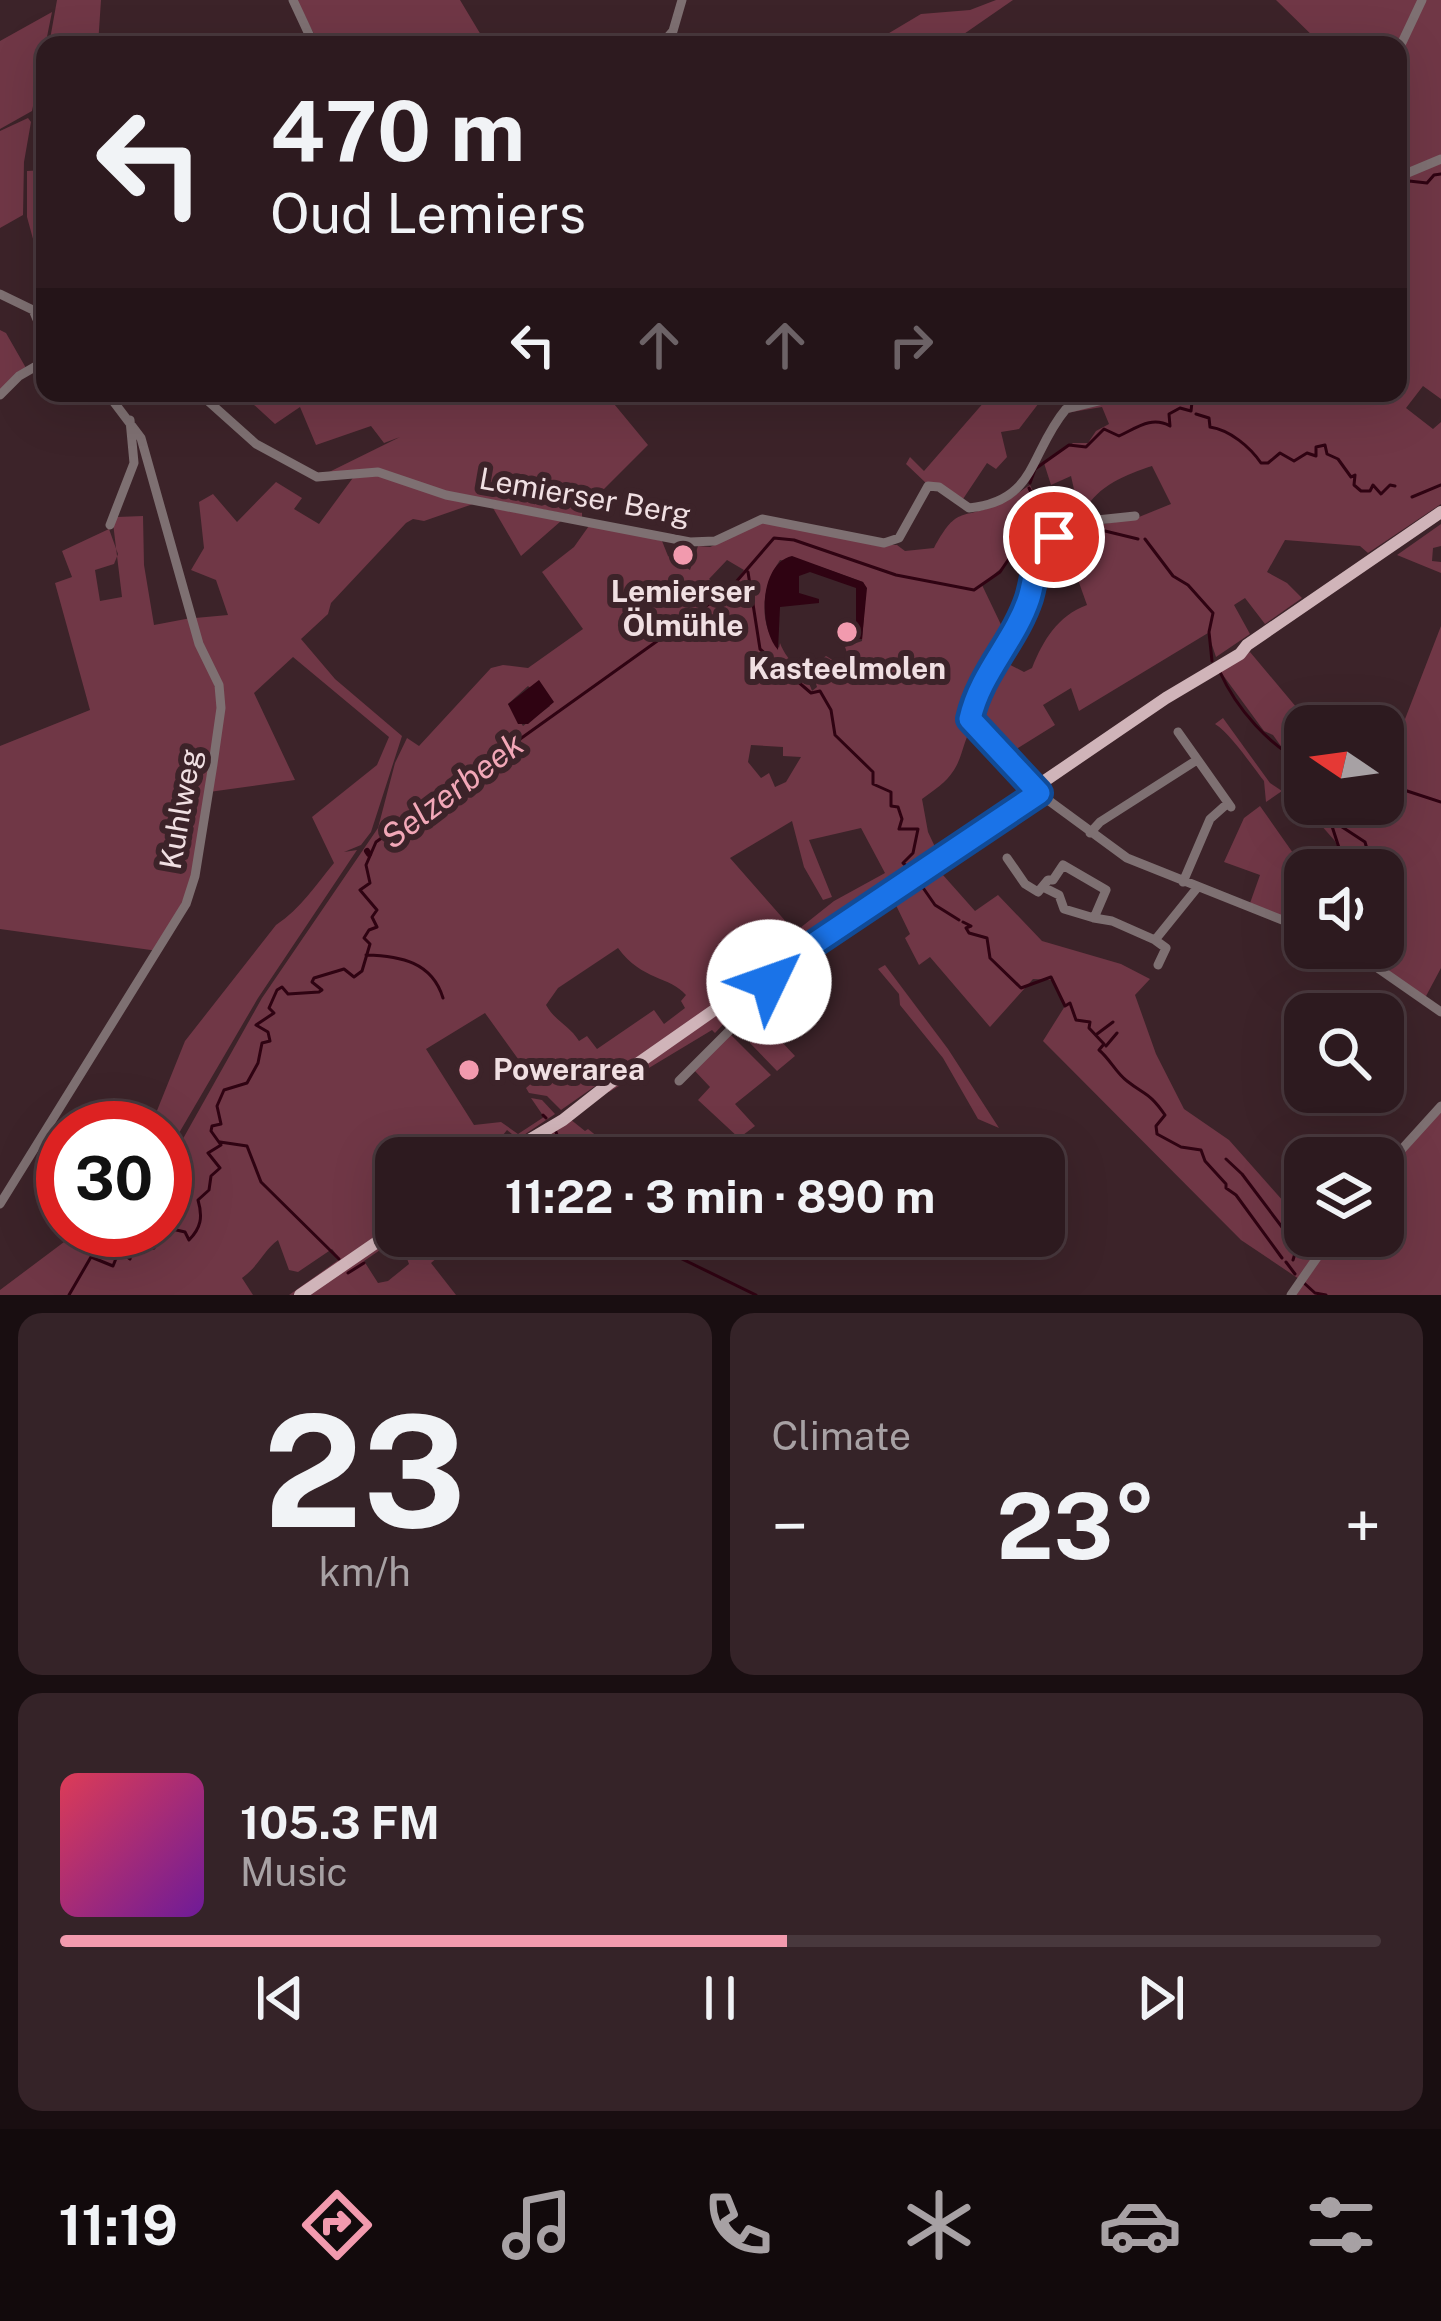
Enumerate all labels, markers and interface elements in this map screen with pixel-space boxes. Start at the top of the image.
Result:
text: 470 m [270,81,525,180]
icon: left [72,84,228,240]
text: Oud Lemiers [270,182,586,245]
icon: left [500,312,566,378]
icon: ahead [626,312,692,378]
icon: ahead [752,312,818,378]
icon: right [878,312,944,378]
street label: Lemierser Berg [477,460,694,532]
pin [1003,486,1105,588]
icon: arrive [1021,504,1087,570]
marker: Lemierser Ölmühle [670,542,696,568]
place label: Lemierser Ölmühle [611,573,755,643]
marker: Kasteelmolen [834,619,860,645]
place label: Kasteelmolen [748,650,946,686]
north arrow [1284,705,1404,825]
map controls [1284,705,1404,1257]
water label: Selzerbeek [373,724,531,856]
street label: Kuhlweg [152,746,208,872]
button: sound [1284,849,1404,969]
position arrow [706,919,832,1045]
button: search [1284,993,1404,1113]
place label: Powerarea [493,1051,645,1087]
marker: Powerarea [456,1057,482,1083]
speed limit sign: 30 [36,1101,192,1257]
button: layers [1284,1137,1404,1257]
text: 11:22 · 3 min · 890 m [505,1170,935,1223]
text: 23 [263,1379,466,1562]
text: Climate [772,1413,911,1459]
text: 23° [996,1473,1156,1579]
text: − [772,1487,808,1565]
text: + [1344,1487,1381,1565]
text: km/h [319,1549,411,1595]
text: 105.3 FM [240,1796,440,1849]
text: Music [240,1849,348,1895]
icon: previous [247,1965,313,2031]
icon: pause [687,1965,753,2031]
icon: next [1128,1965,1194,2031]
icon: directions [295,2183,379,2267]
icon: music [495,2183,579,2267]
icon: phone [696,2183,780,2267]
icon: climate [897,2183,981,2267]
icon: car [1098,2183,1182,2267]
icon: filters [1299,2183,1383,2267]
text: 11:19 [58,2194,178,2257]

